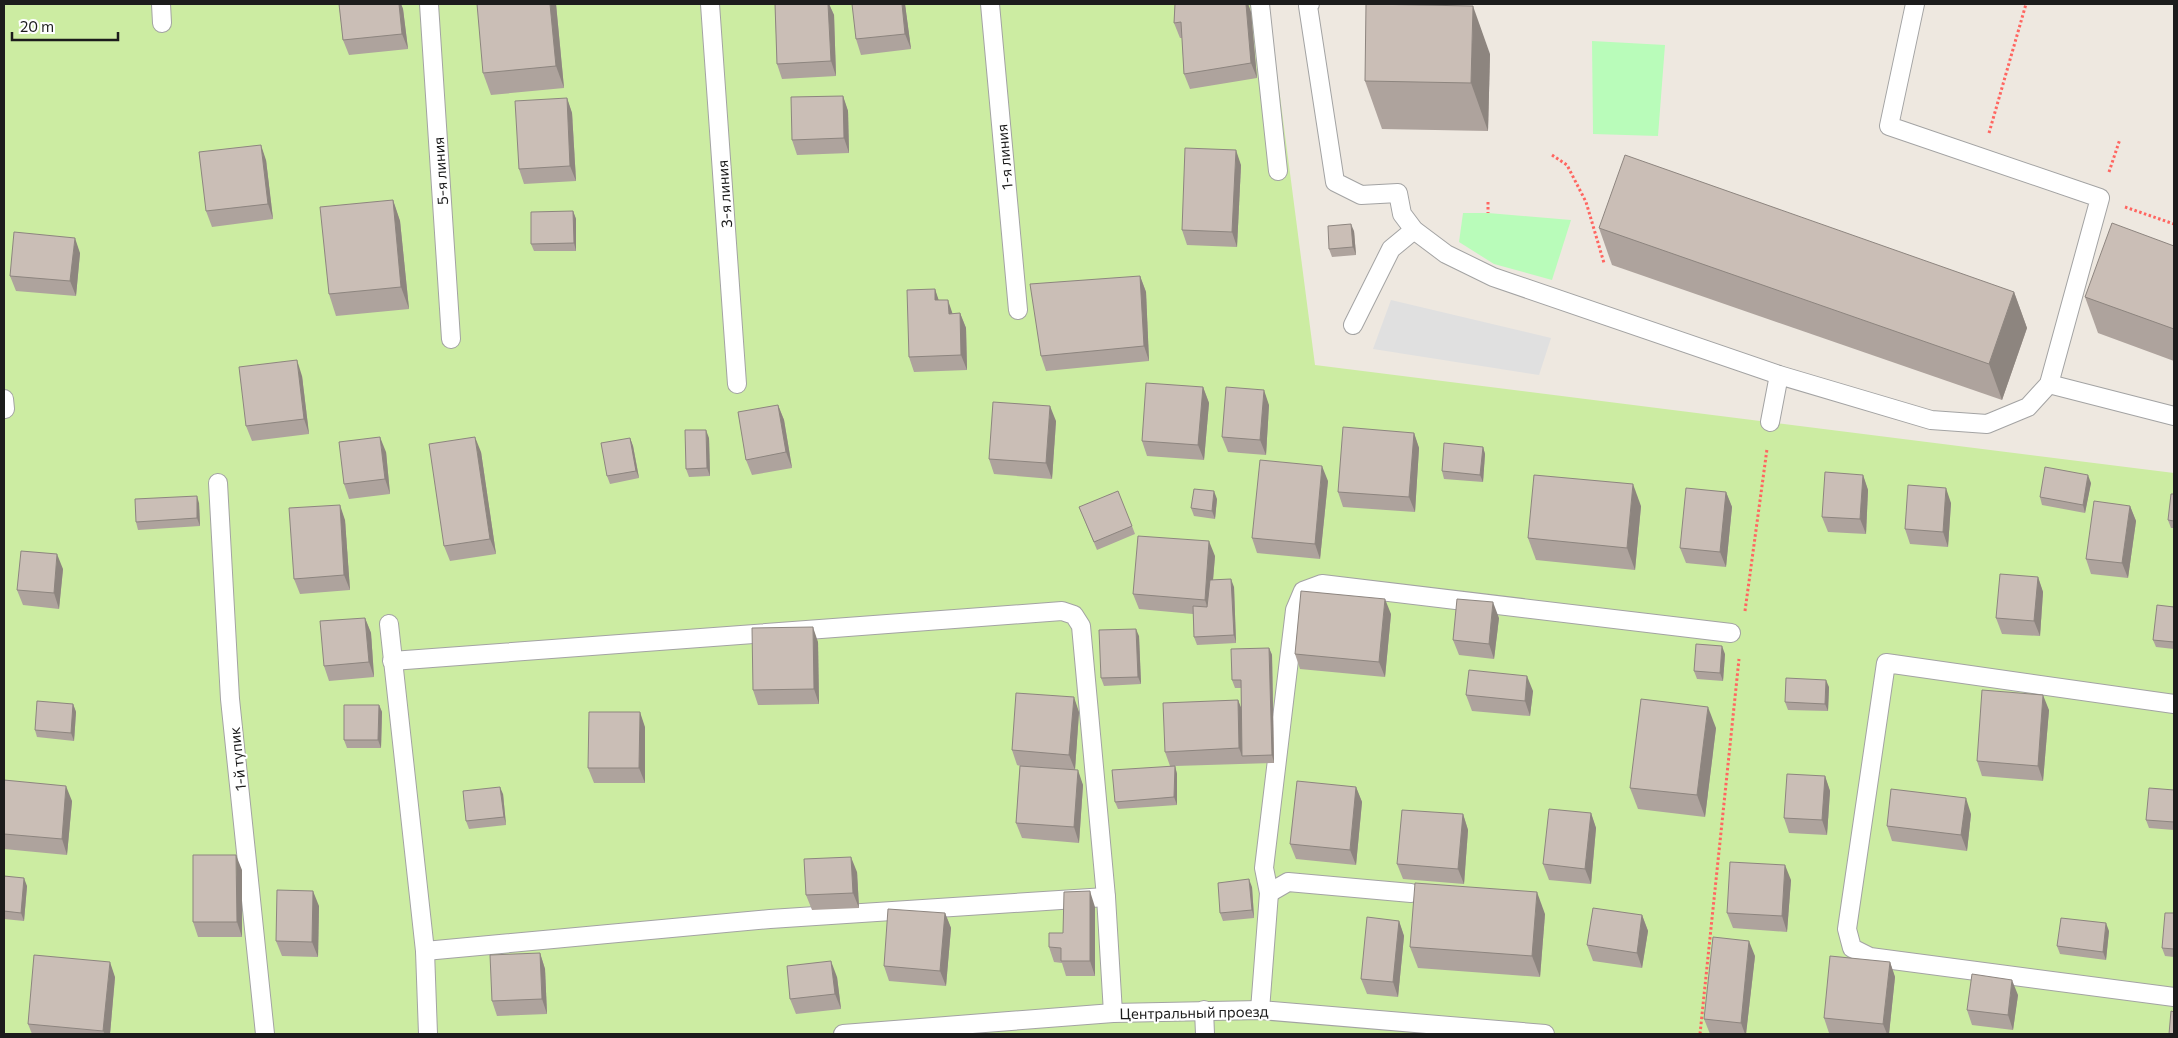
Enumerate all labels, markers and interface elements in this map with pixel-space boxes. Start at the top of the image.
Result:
scale bar [12,10,119,42]
text: 20 m [20,17,54,35]
street label: 1-я линия [992,123,1016,191]
street label: 5-я линия [429,136,451,206]
street label: 3-я линия [713,159,735,229]
street label: 1-й тупик [225,726,249,792]
street label: Центральный проезд [1119,1002,1269,1022]

